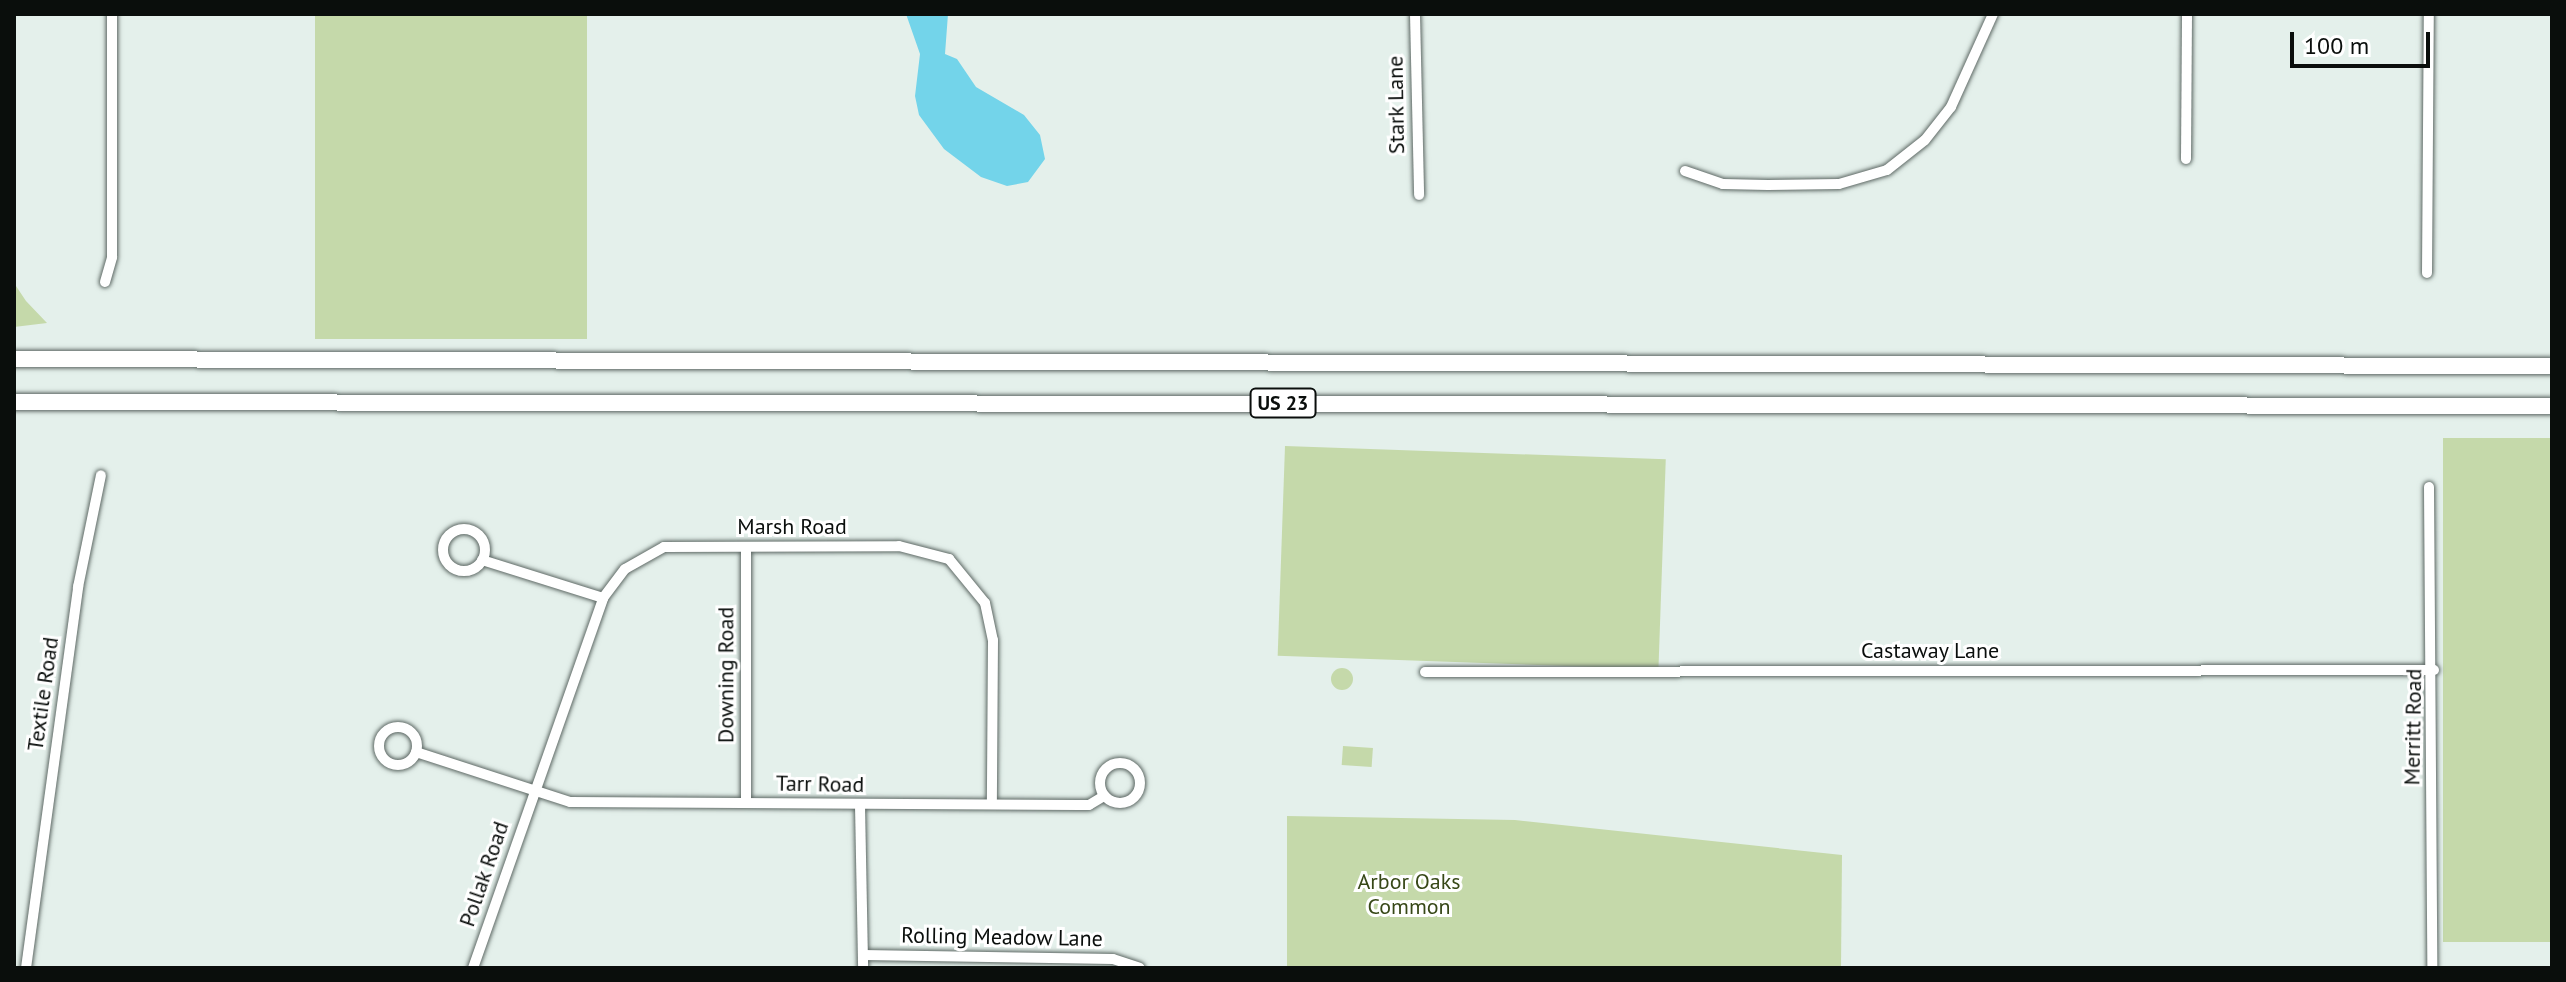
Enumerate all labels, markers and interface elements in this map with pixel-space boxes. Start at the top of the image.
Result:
scale bar [2294,16,2434,66]
text: 100 m [2304,30,2369,61]
street label: Stark Lane [1382,55,1410,155]
road number: US 23 [1249,387,1317,419]
street label: Marsh Road [737,514,847,540]
street label: Downing Road [713,607,739,743]
street label: Textile Road [22,635,64,753]
street label: Castaway Lane [1861,638,1999,664]
street label: Merritt Road [2399,668,2427,786]
street label: Tarr Road [776,770,864,798]
street label: Pollak Road [454,818,514,930]
park label: Arbor Oaks Common [1357,868,1461,920]
street label: Rolling Meadow Lane [901,922,1103,952]

